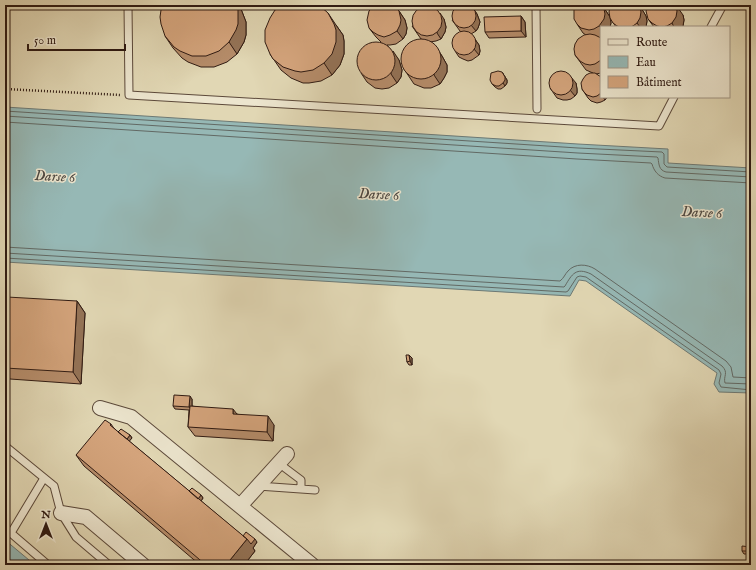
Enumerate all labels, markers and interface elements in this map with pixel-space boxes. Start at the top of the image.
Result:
scale bar [28,26,125,52]
legend [600,26,730,98]
text: 50 m [34,33,56,48]
text: Route [636,35,668,50]
text: Eau [636,55,656,70]
text: Bâtiment [636,75,682,90]
water label: Darse 6 [34,166,77,187]
water label: Darse 6 [358,184,401,205]
water label: Darse 6 [681,202,724,223]
north arrow [26,504,66,544]
text: N [40,508,51,522]

